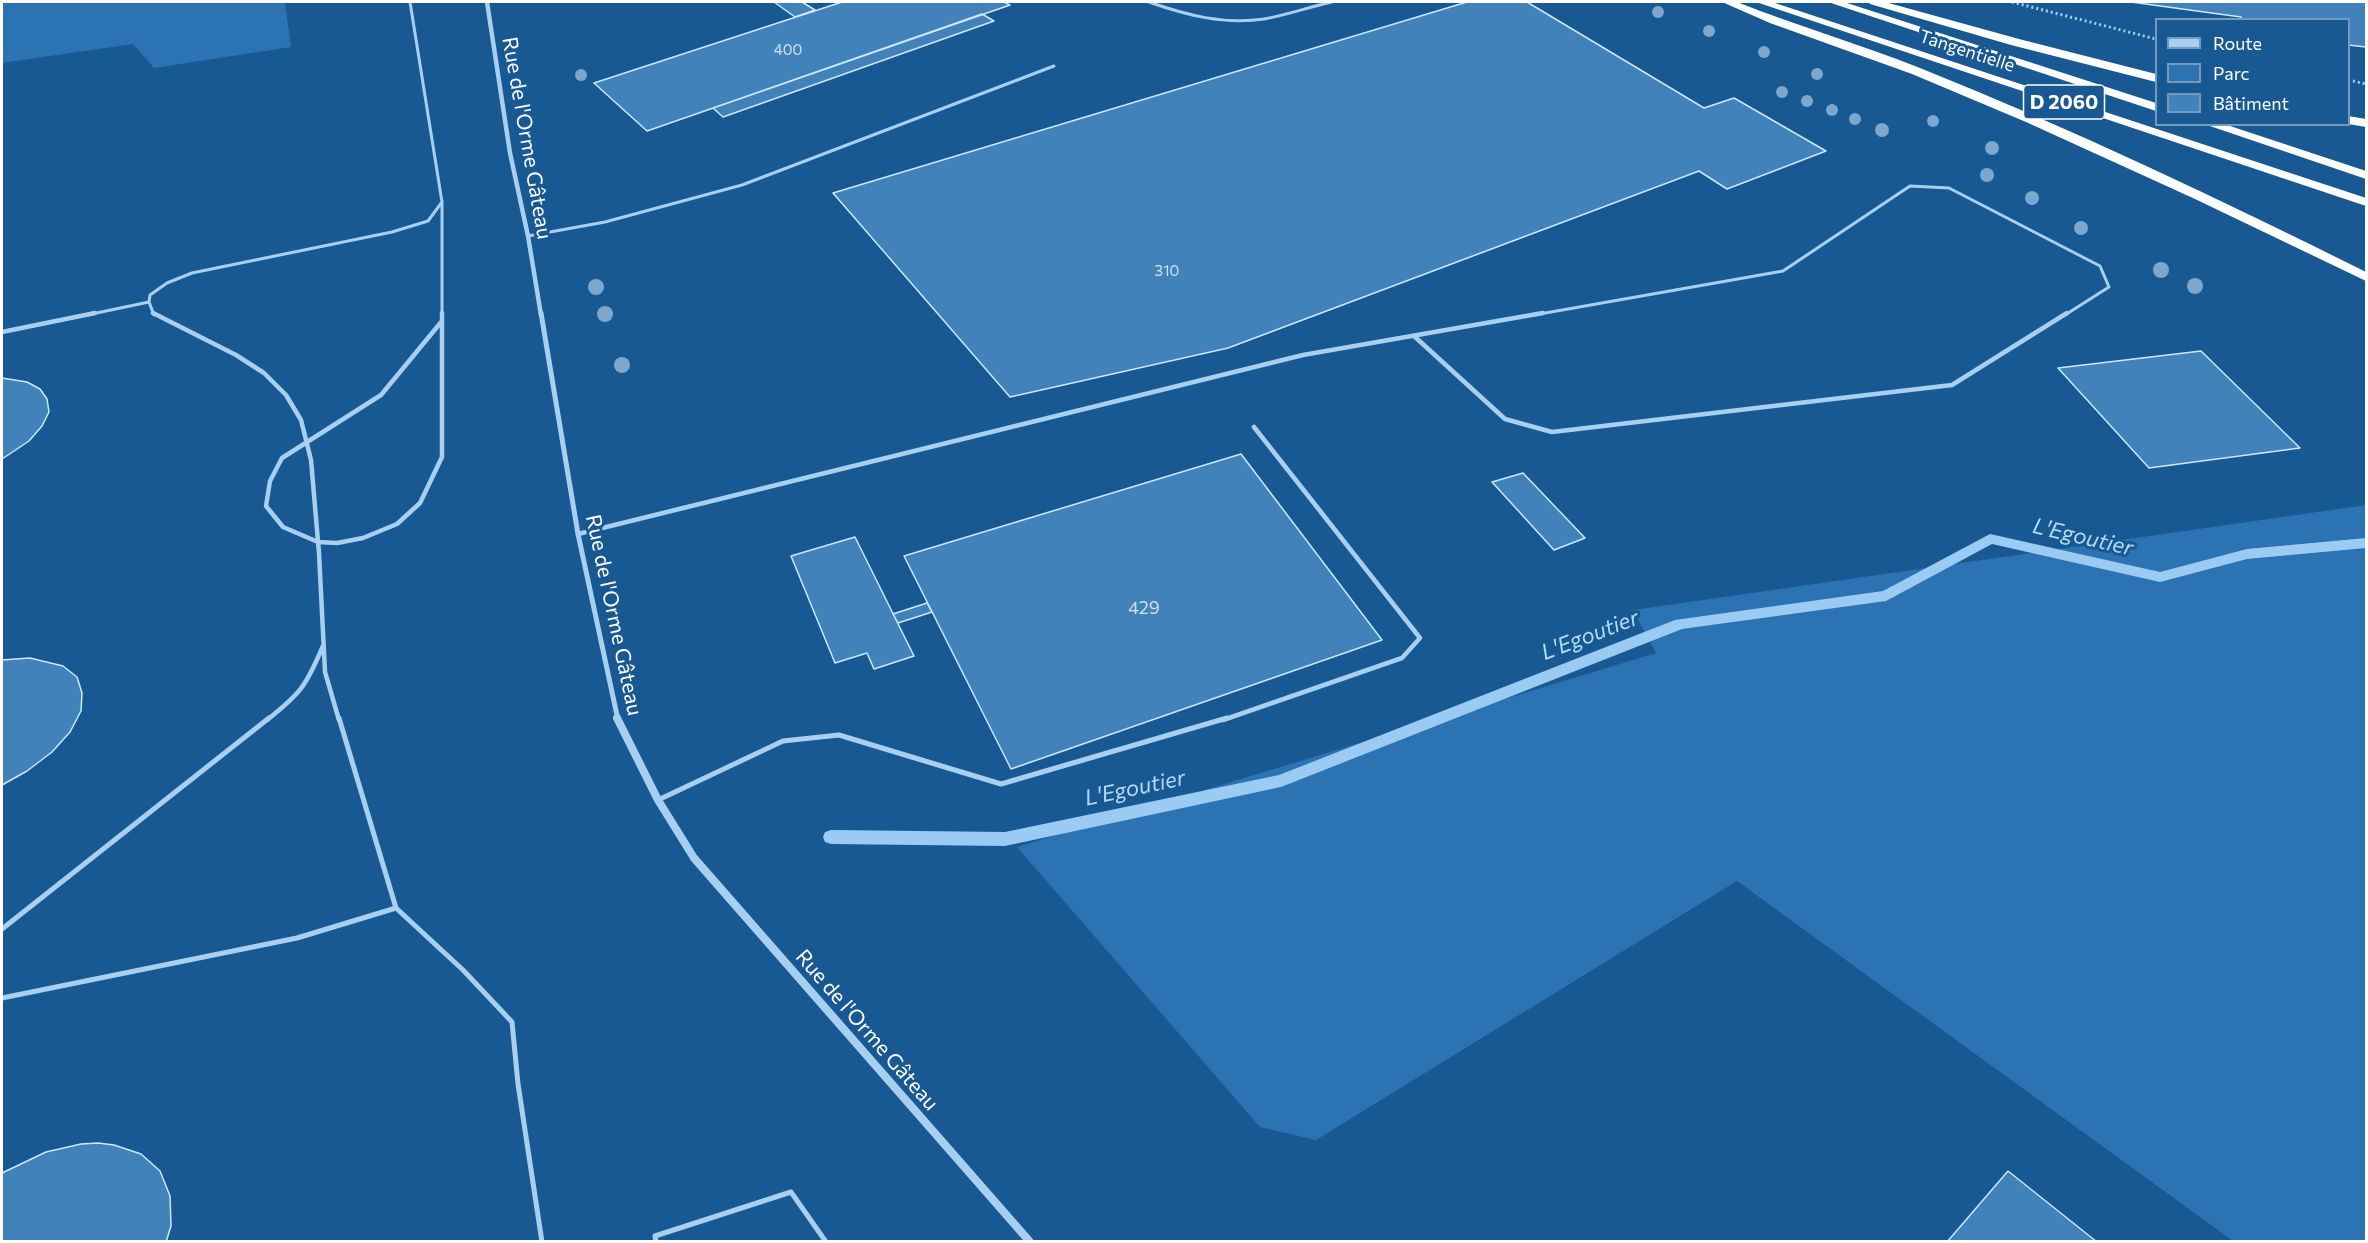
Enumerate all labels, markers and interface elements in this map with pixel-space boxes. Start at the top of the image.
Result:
legend [2155,18,2350,126]
street label: Tangentielle [1916,25,2018,77]
text: Route [2213,32,2262,54]
street label: Rue de l'Orme Gâteau [497,35,557,241]
house number: 400 [774,41,802,59]
text: Parc [2213,62,2250,84]
road number: D 2060 [2024,85,2104,119]
text: Bâtiment [2213,92,2289,114]
house number: 310 [1155,262,1179,280]
street label: Rue de l'Orme Gâteau [580,512,648,718]
water label: L'Egoutier [2030,513,2136,561]
house number: 429 [1128,597,1160,619]
water label: L'Egoutier [1538,604,1642,666]
water label: L'Egoutier [1082,764,1188,812]
street label: Rue de l'Orme Gâteau [790,944,944,1116]

